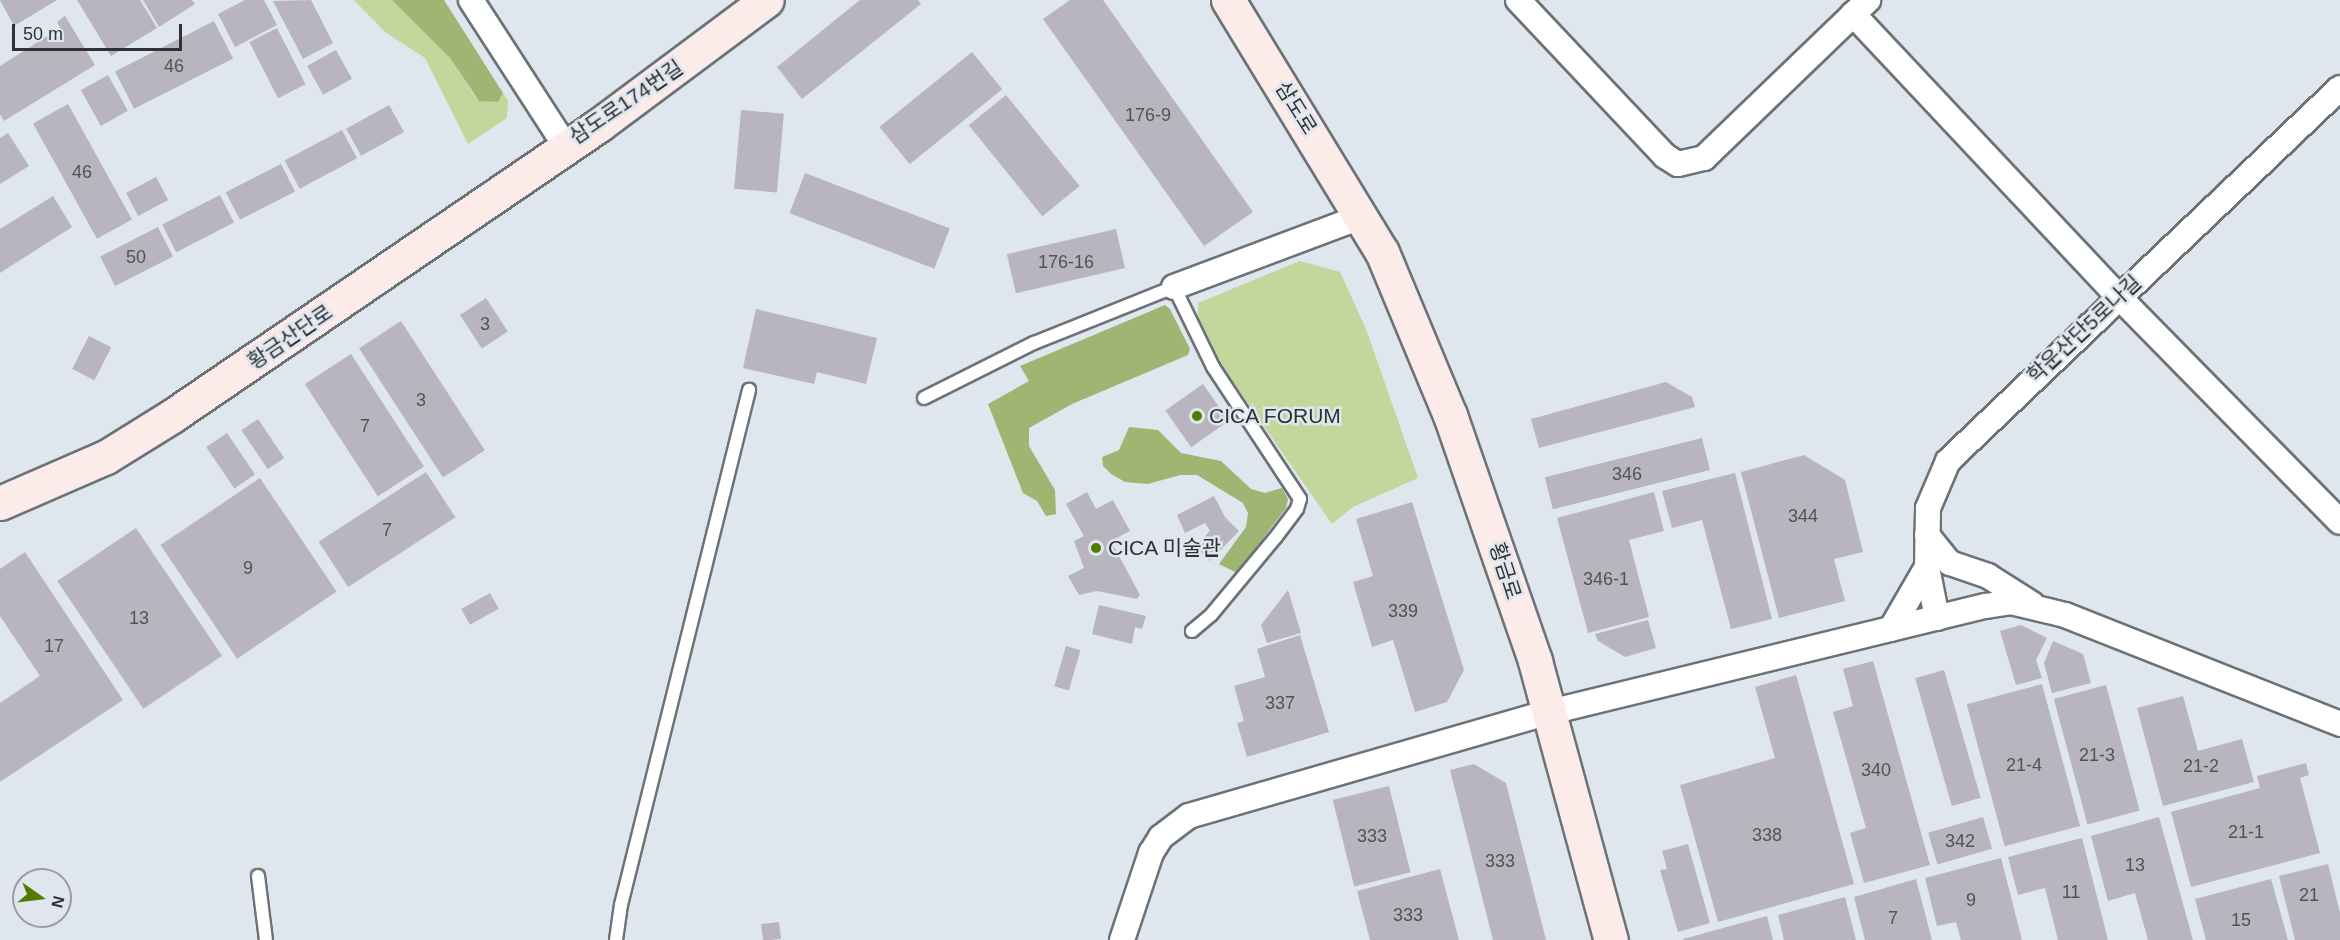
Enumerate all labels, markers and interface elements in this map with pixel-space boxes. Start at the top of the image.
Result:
scale bar [15,12,184,50]
text: 50 m [23,24,63,44]
house number: 46 [164,55,184,77]
street label: 삼도로174번길 [564,55,688,149]
street label: 삼도로 [1270,77,1322,139]
house number: 176-9 [1125,104,1171,126]
house number: 46 [72,161,92,183]
house number: 50 [126,246,146,268]
house number: 176-16 [1038,251,1094,273]
street label: 학운산단5로나길 [2022,270,2146,388]
street label: 황금산단로 [243,300,337,374]
house number: 3 [480,313,490,335]
house number: 3 [416,389,426,411]
place label: CICA FORUM [1209,403,1342,429]
marker: CICA FORUM [1190,409,1204,423]
house number: 7 [360,415,370,437]
house number: 346 [1612,463,1642,485]
house number: 344 [1788,505,1818,527]
house number: 7 [382,519,392,541]
place label: CICA 미술관 [1108,535,1222,561]
street label: 황금로 [1484,540,1526,602]
marker: CICA 미술관 [1089,541,1103,555]
house number: 9 [243,557,253,579]
house number: 346-1 [1583,568,1629,590]
house number: 339 [1388,600,1418,622]
house number: 13 [129,607,149,629]
house number: 17 [44,635,64,657]
house number: 337 [1265,692,1295,714]
house number: 21-3 [2079,744,2115,766]
house number: 21-4 [2006,754,2042,776]
house number: 21-2 [2183,755,2219,777]
house number: 340 [1861,759,1891,781]
house number: 21-1 [2228,821,2264,843]
house number: 338 [1752,824,1782,846]
house number: 333 [1357,825,1387,847]
house number: 342 [1945,830,1975,852]
house number: 333 [1485,850,1515,872]
house number: 13 [2125,854,2145,876]
north arrow [12,868,72,928]
house number: 11 [2062,881,2080,903]
house number: 21 [2299,884,2319,906]
house number: 9 [1966,889,1976,911]
text: N [48,894,68,910]
house number: 333 [1393,904,1423,926]
house number: 7 [1888,907,1898,929]
house number: 15 [2231,909,2251,931]

